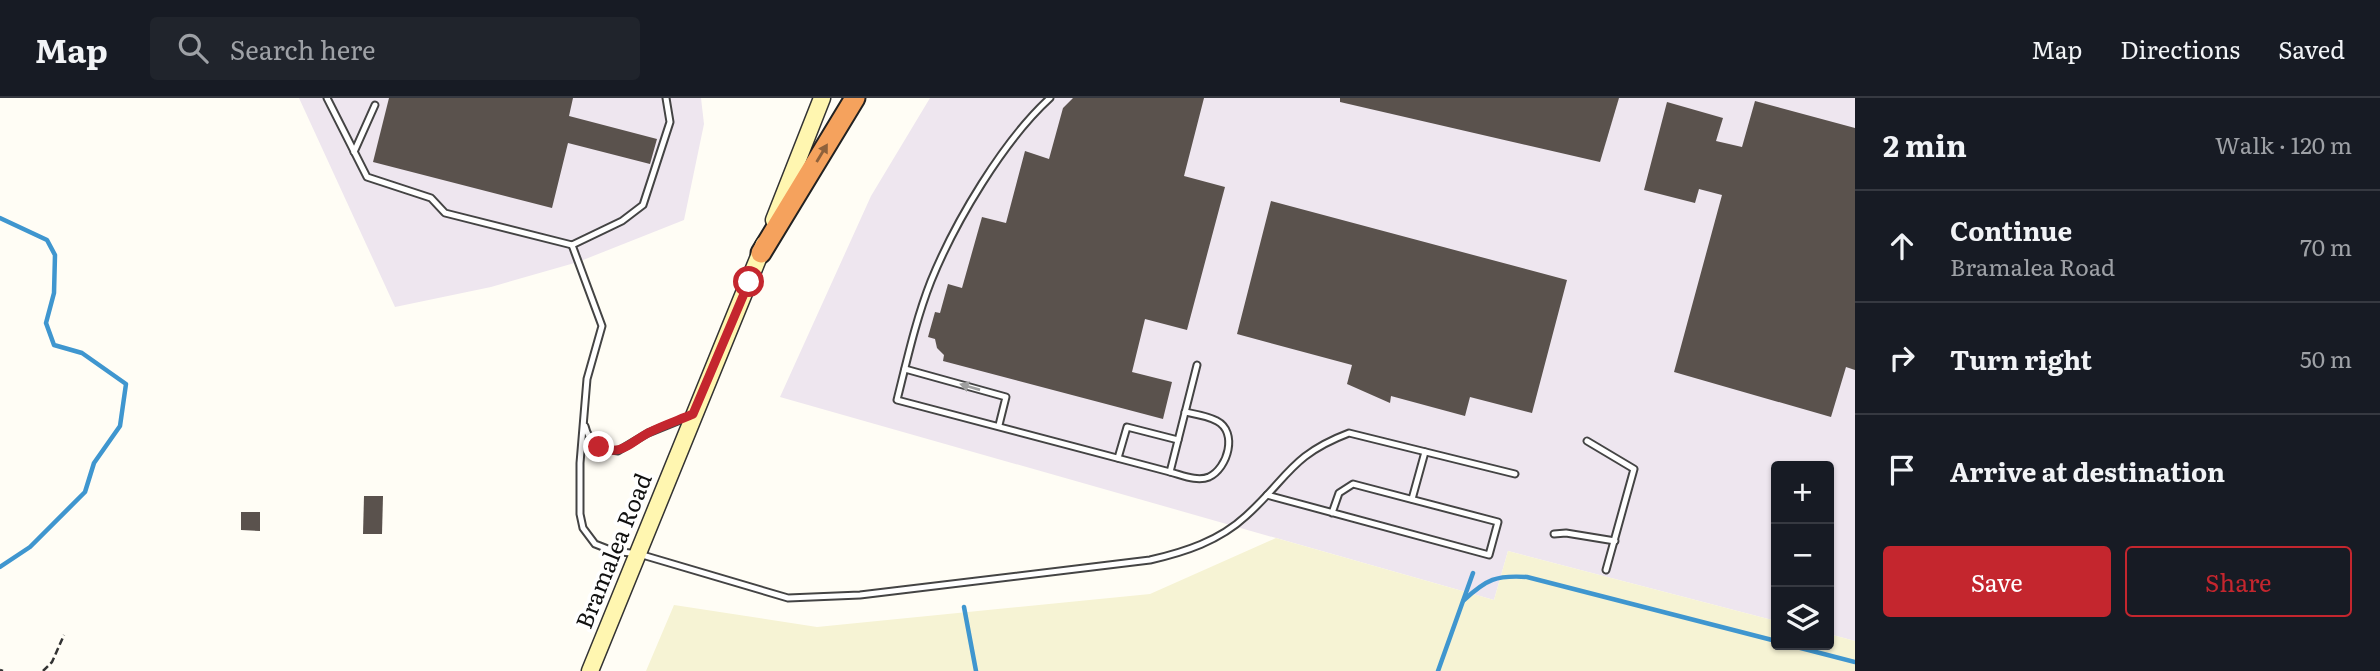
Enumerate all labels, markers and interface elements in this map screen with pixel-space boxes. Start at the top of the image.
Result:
search box [150,17,640,80]
text: Map [35,24,108,73]
icon: search [174,29,212,67]
text: Search here [230,29,376,68]
text: Map [2031,31,2082,66]
text: Directions [2120,31,2240,66]
text: Saved [2278,31,2345,66]
text: 2 min [1883,122,1967,166]
text: Walk · 120 m [2215,127,2352,161]
one-way arrow [815,143,828,162]
text: Continue [1950,210,2072,249]
icon: ahead [1883,227,1921,265]
text: 70 m [2300,229,2352,263]
text: Bramalea Road [1950,249,2115,283]
route start [733,266,764,297]
icon: right [1883,339,1921,377]
text: Turn right [1950,339,2092,378]
text: 50 m [2300,341,2352,375]
one-way arrow [959,381,980,391]
route end [583,431,614,462]
icon: arrive [1883,451,1921,489]
text: Arrive at destination [1950,451,2225,490]
map controls [1771,461,1834,650]
button: + [1771,461,1834,524]
street label: Bramalea Road [565,467,659,633]
button: − [1771,524,1834,587]
button: Save [1883,546,2111,617]
button: Share [2125,546,2352,617]
button: layers [1771,587,1834,650]

